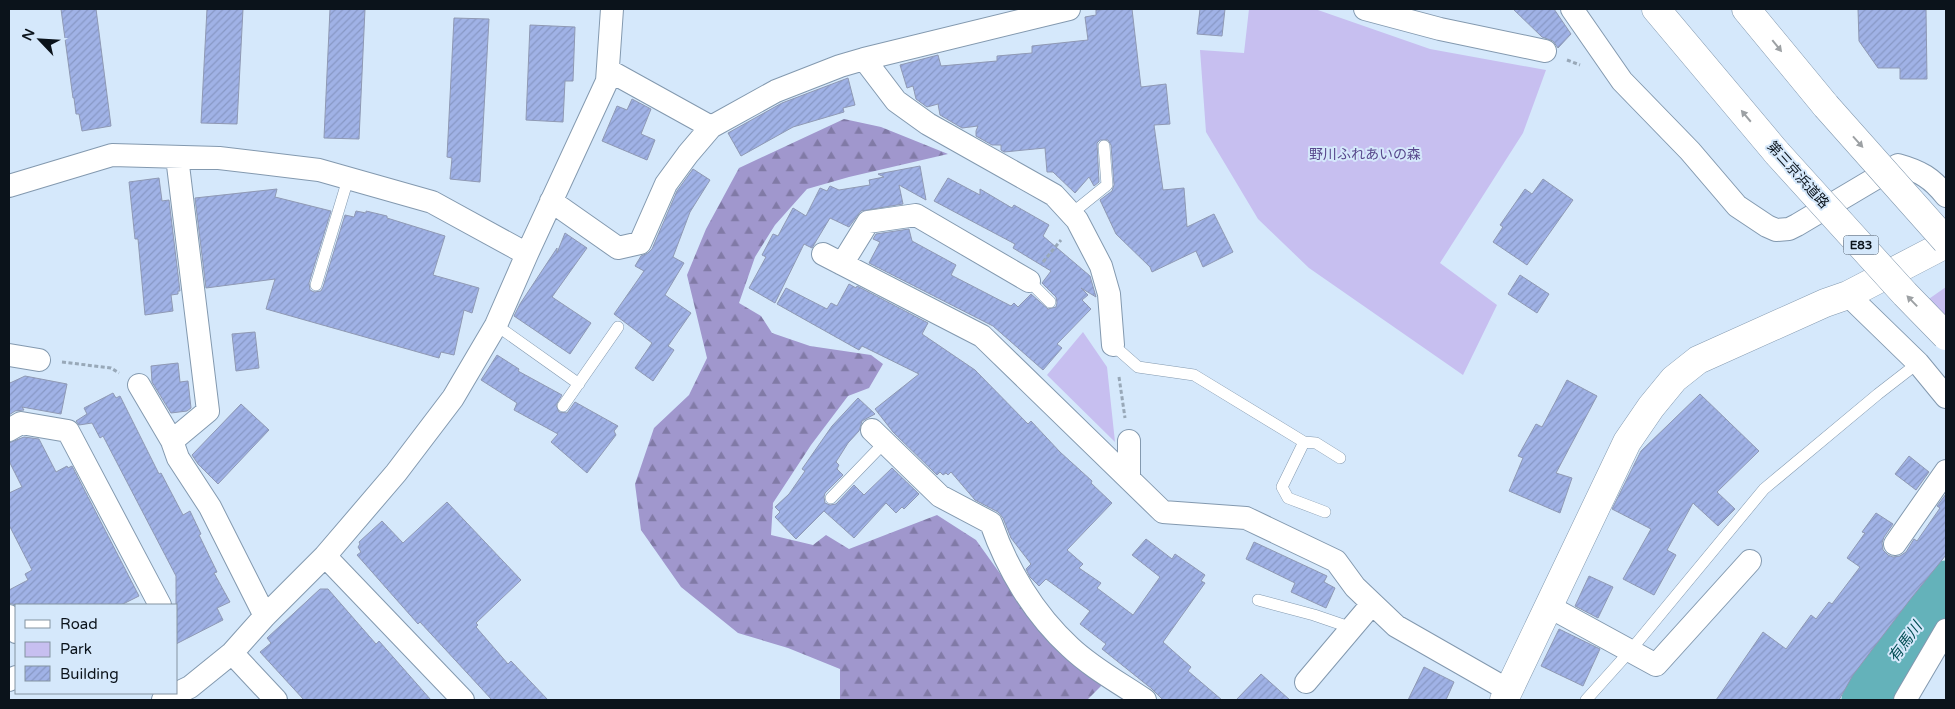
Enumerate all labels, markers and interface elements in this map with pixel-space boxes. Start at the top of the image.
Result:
north arrow [15,15,65,65]
text: N [19,26,39,43]
one-way arrow [1771,40,1782,53]
one-way arrow [1740,110,1752,122]
one-way arrow [1852,136,1864,148]
street label: 第三京浜道路 [1764,138,1832,212]
park label: 野川ふれあいの森 [1309,146,1421,163]
road number: E83 [1844,236,1878,254]
one-way arrow [1906,295,1918,307]
legend [15,604,178,694]
text: Road [60,615,98,633]
water label: 有馬川 [1884,617,1927,665]
text: Park [60,640,92,658]
text: Building [60,665,119,683]

